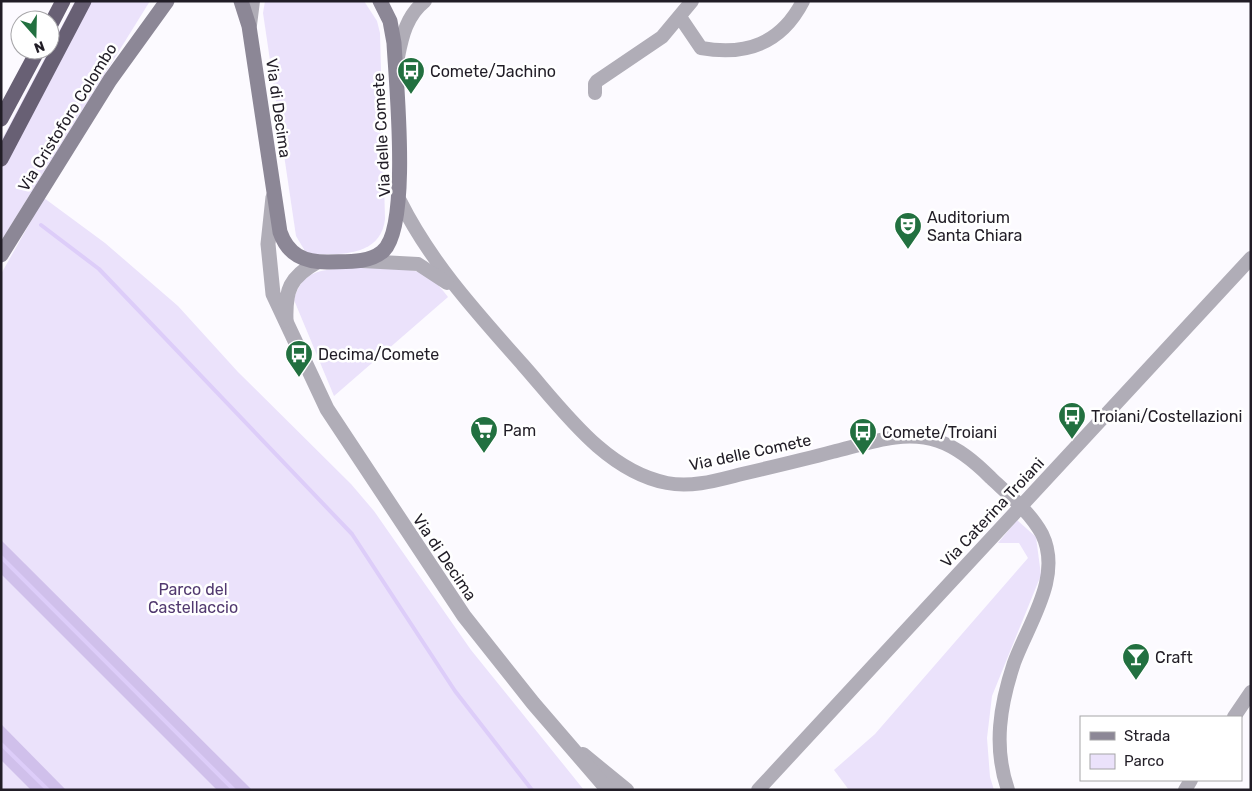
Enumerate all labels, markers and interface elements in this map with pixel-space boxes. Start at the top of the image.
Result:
north arrow [10,10,60,60]
text: N [32,37,47,56]
street label: Via Cristoforo Colombo [14,40,121,195]
bus stop icon: Comete/Jachino [396,56,426,95]
street label: Via di Decima [262,57,295,159]
place label: Comete/Jachino [430,62,556,81]
street label: Via delle Comete [369,72,394,198]
place label: Auditorium Santa Chiara [927,208,1022,245]
theatre icon: Auditorium Santa Chiara [893,211,923,250]
bus stop icon: Decima/Comete [284,339,314,378]
place label: Decima/Comete [318,345,439,364]
bus stop icon: Troiani/Costellazioni [1057,401,1087,440]
place label: Troiani/Costellazioni [1091,407,1242,426]
supermarket icon: Pam [469,415,499,454]
bus stop icon: Comete/Troiani [848,417,878,456]
place label: Pam [503,421,536,440]
place label: Comete/Troiani [882,423,997,442]
street label: Via delle Comete [687,430,813,475]
street label: Via Caterina Troiani [937,454,1048,571]
street label: Via di Decima [409,510,480,604]
park label: Parco del Castellaccio [148,580,238,617]
bar icon: Craft [1121,642,1151,681]
place label: Craft [1155,648,1193,667]
legend [1080,716,1242,781]
text: Strada [1124,727,1170,745]
text: Parco [1124,752,1164,770]

